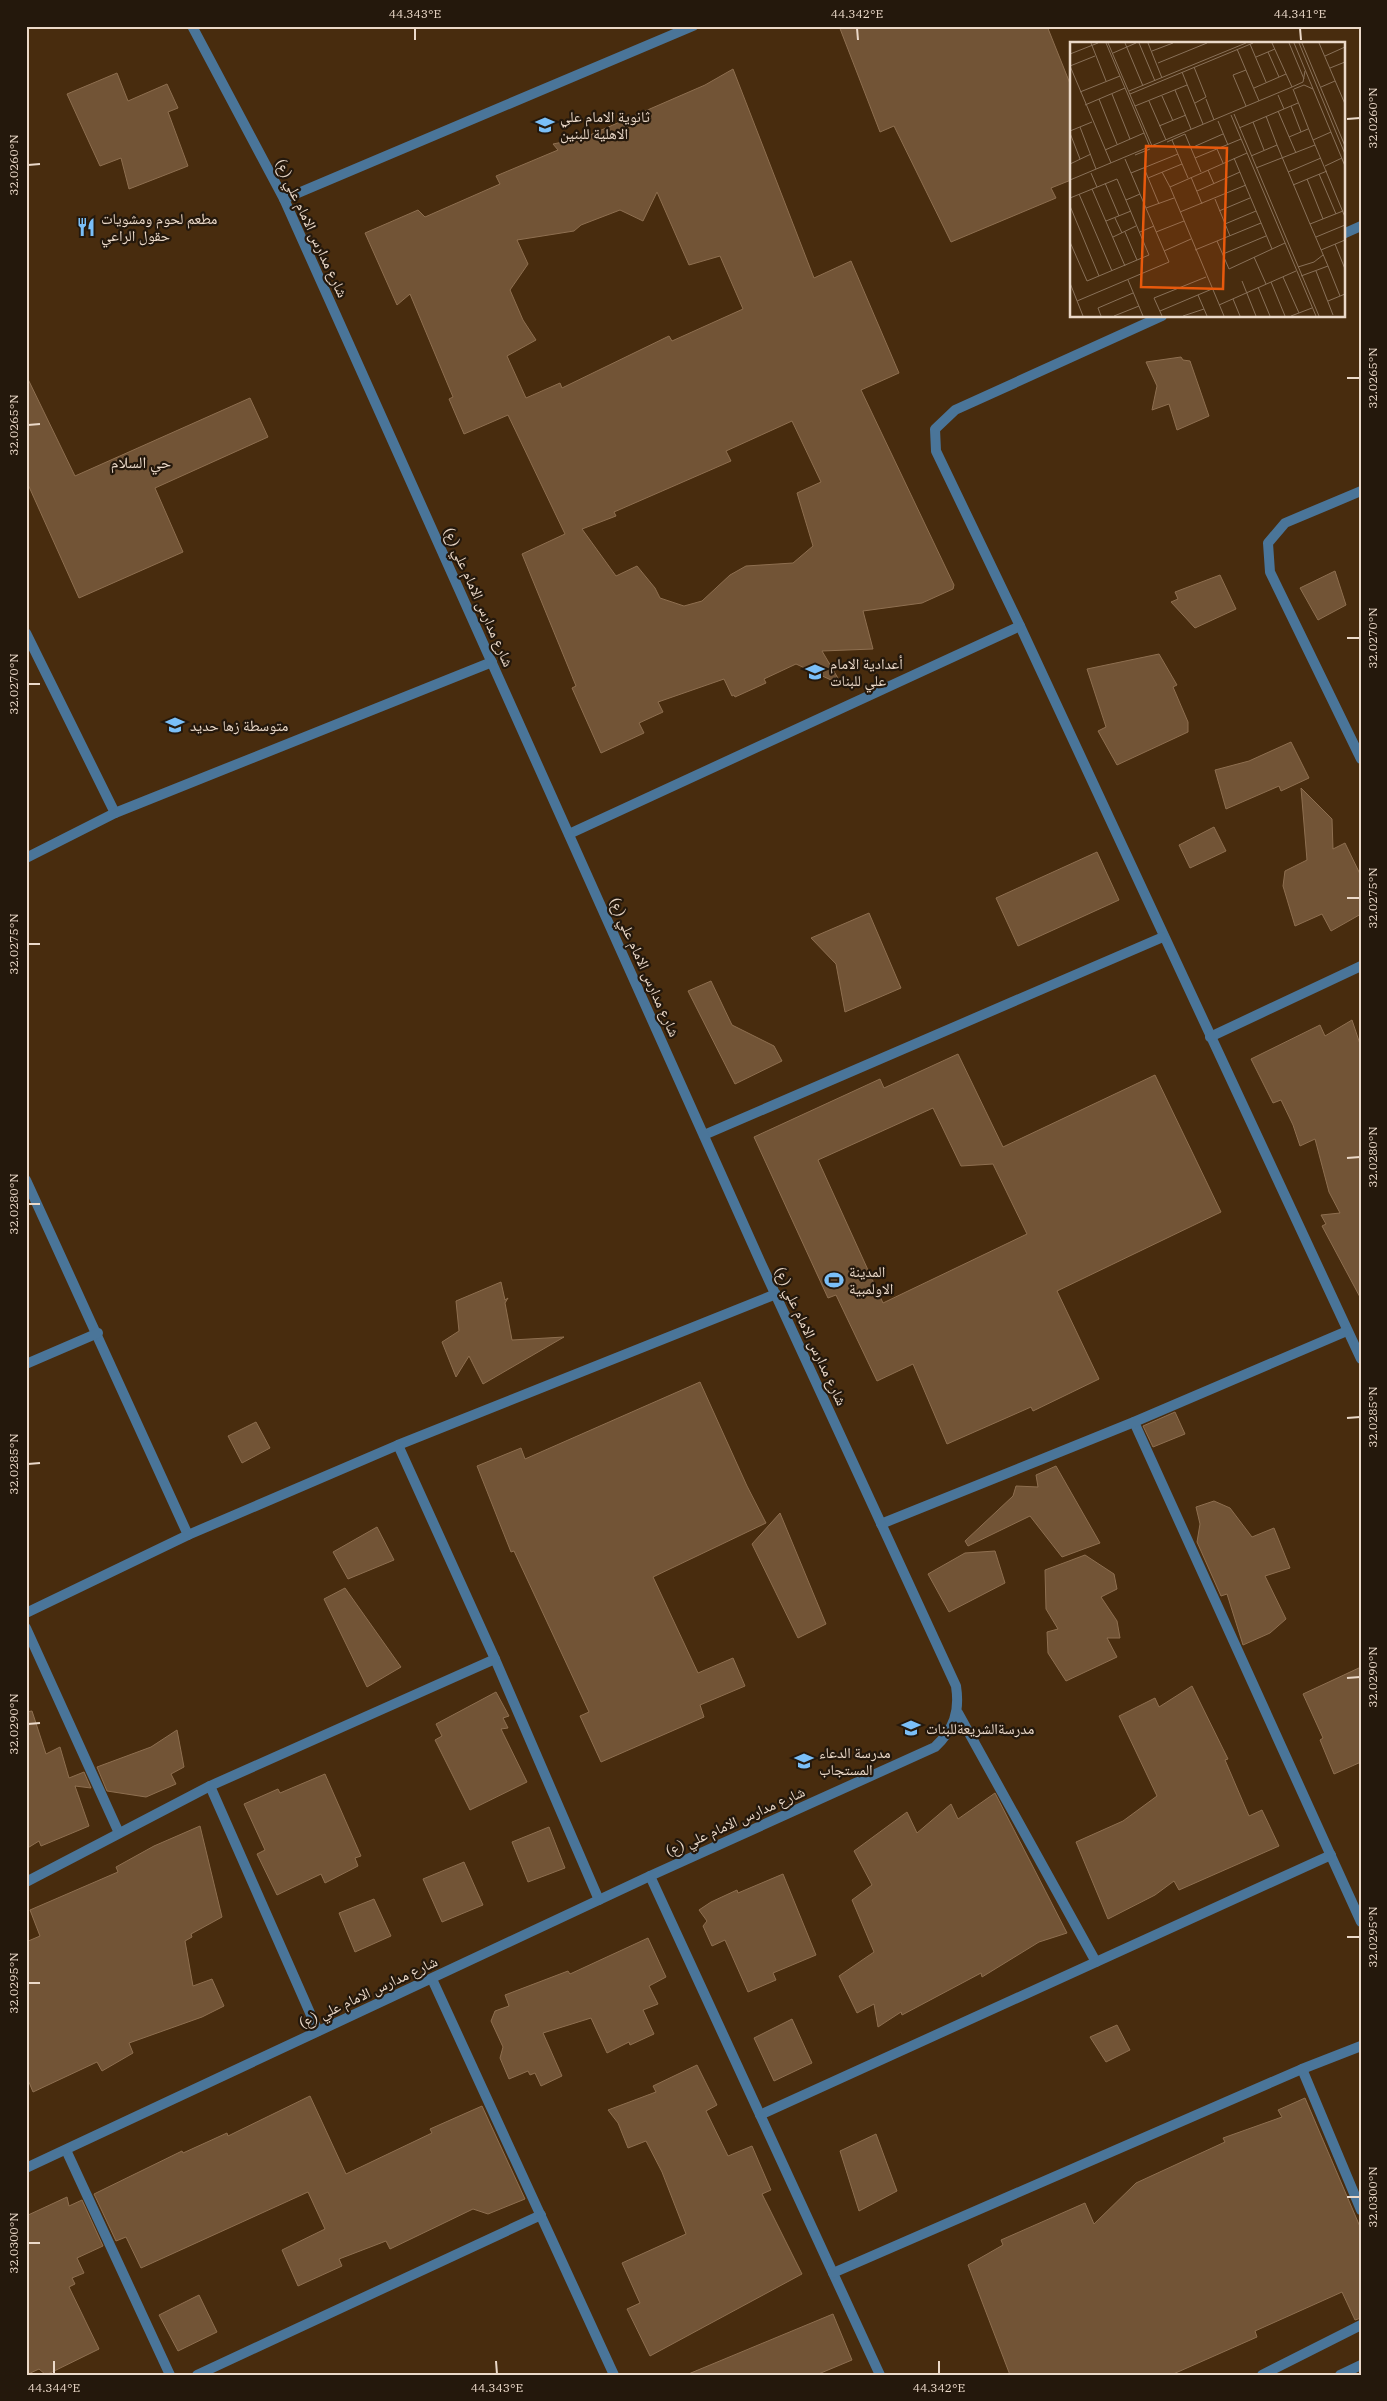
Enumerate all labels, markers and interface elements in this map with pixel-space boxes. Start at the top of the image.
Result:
text: 44.343°E [389,6,441,21]
text: 44.342°E [831,6,883,21]
text: 44.341°E [1274,6,1326,21]
inset map [1070,42,1344,318]
text: 32.0260°N [1365,87,1380,149]
place label: ثانوية الامام علي الاهلية للبنين [560,107,650,144]
school or university icon: ثانوية الامام علي الاهلية للبنين [534,114,556,136]
text: 32.0260°N [6,134,21,196]
street label: شارع مدارس الامام علي (ع) [269,156,353,302]
place label: مطعم لحوم ومشويات حقول الراعي [101,209,217,247]
restaurant icon: مطعم لحوم ومشويات حقول الراعي [75,216,97,238]
text: 32.0265°N [1365,347,1380,409]
text: 32.0265°N [6,394,21,456]
district label: حي السلام [111,452,171,475]
street label: شارع مدارس الامام علي (ع) [437,524,518,671]
text: 32.0270°N [1365,607,1380,669]
text: 32.0270°N [6,653,21,715]
place label: أعدادية الامام علي للبنات [830,654,903,692]
school or university icon: أعدادية الامام علي للبنات [804,661,826,683]
school or university icon: متوسطة زها حديد [164,714,186,736]
place label: متوسطة زها حديد [190,716,289,735]
text: 32.0275°N [1365,867,1380,929]
street label: شارع مدارس الامام علي (ع) [603,894,684,1041]
text: 32.0275°N [6,913,21,975]
text: 32.0280°N [1365,1126,1380,1188]
text: 32.0280°N [6,1173,21,1235]
place label: المدينة الاولمبية [849,1262,893,1298]
street label: شارع مدارس الامام علي (ع) [768,1264,852,1410]
sports icon: المدينة الاولمبية [823,1269,845,1291]
text: 32.0285°N [1365,1386,1380,1448]
text: 32.0285°N [6,1433,21,1495]
text: 32.0290°N [1365,1646,1380,1708]
text: 32.0290°N [6,1693,21,1755]
school or university icon: مدرسةالشريعةللبنات [900,1717,922,1739]
place label: مدرسةالشريعةللبنات [926,1719,1034,1738]
place label: مدرسة الدعاء المستجاب [819,1743,891,1779]
school or university icon: مدرسة الدعاء المستجاب [793,1750,815,1772]
street label: شارع مدارس الامام علي (ع) [662,1782,809,1863]
text: 32.0295°N [1365,1906,1380,1968]
street label: شارع مدارس الامام علي (ع) [296,1951,442,2035]
text: 32.0295°N [6,1952,21,2014]
text: 32.0300°N [1365,2166,1380,2228]
text: 32.0300°N [6,2212,21,2274]
text: 44.344°E [28,2380,80,2395]
text: 44.343°E [471,2380,523,2395]
text: 44.342°E [913,2380,965,2395]

